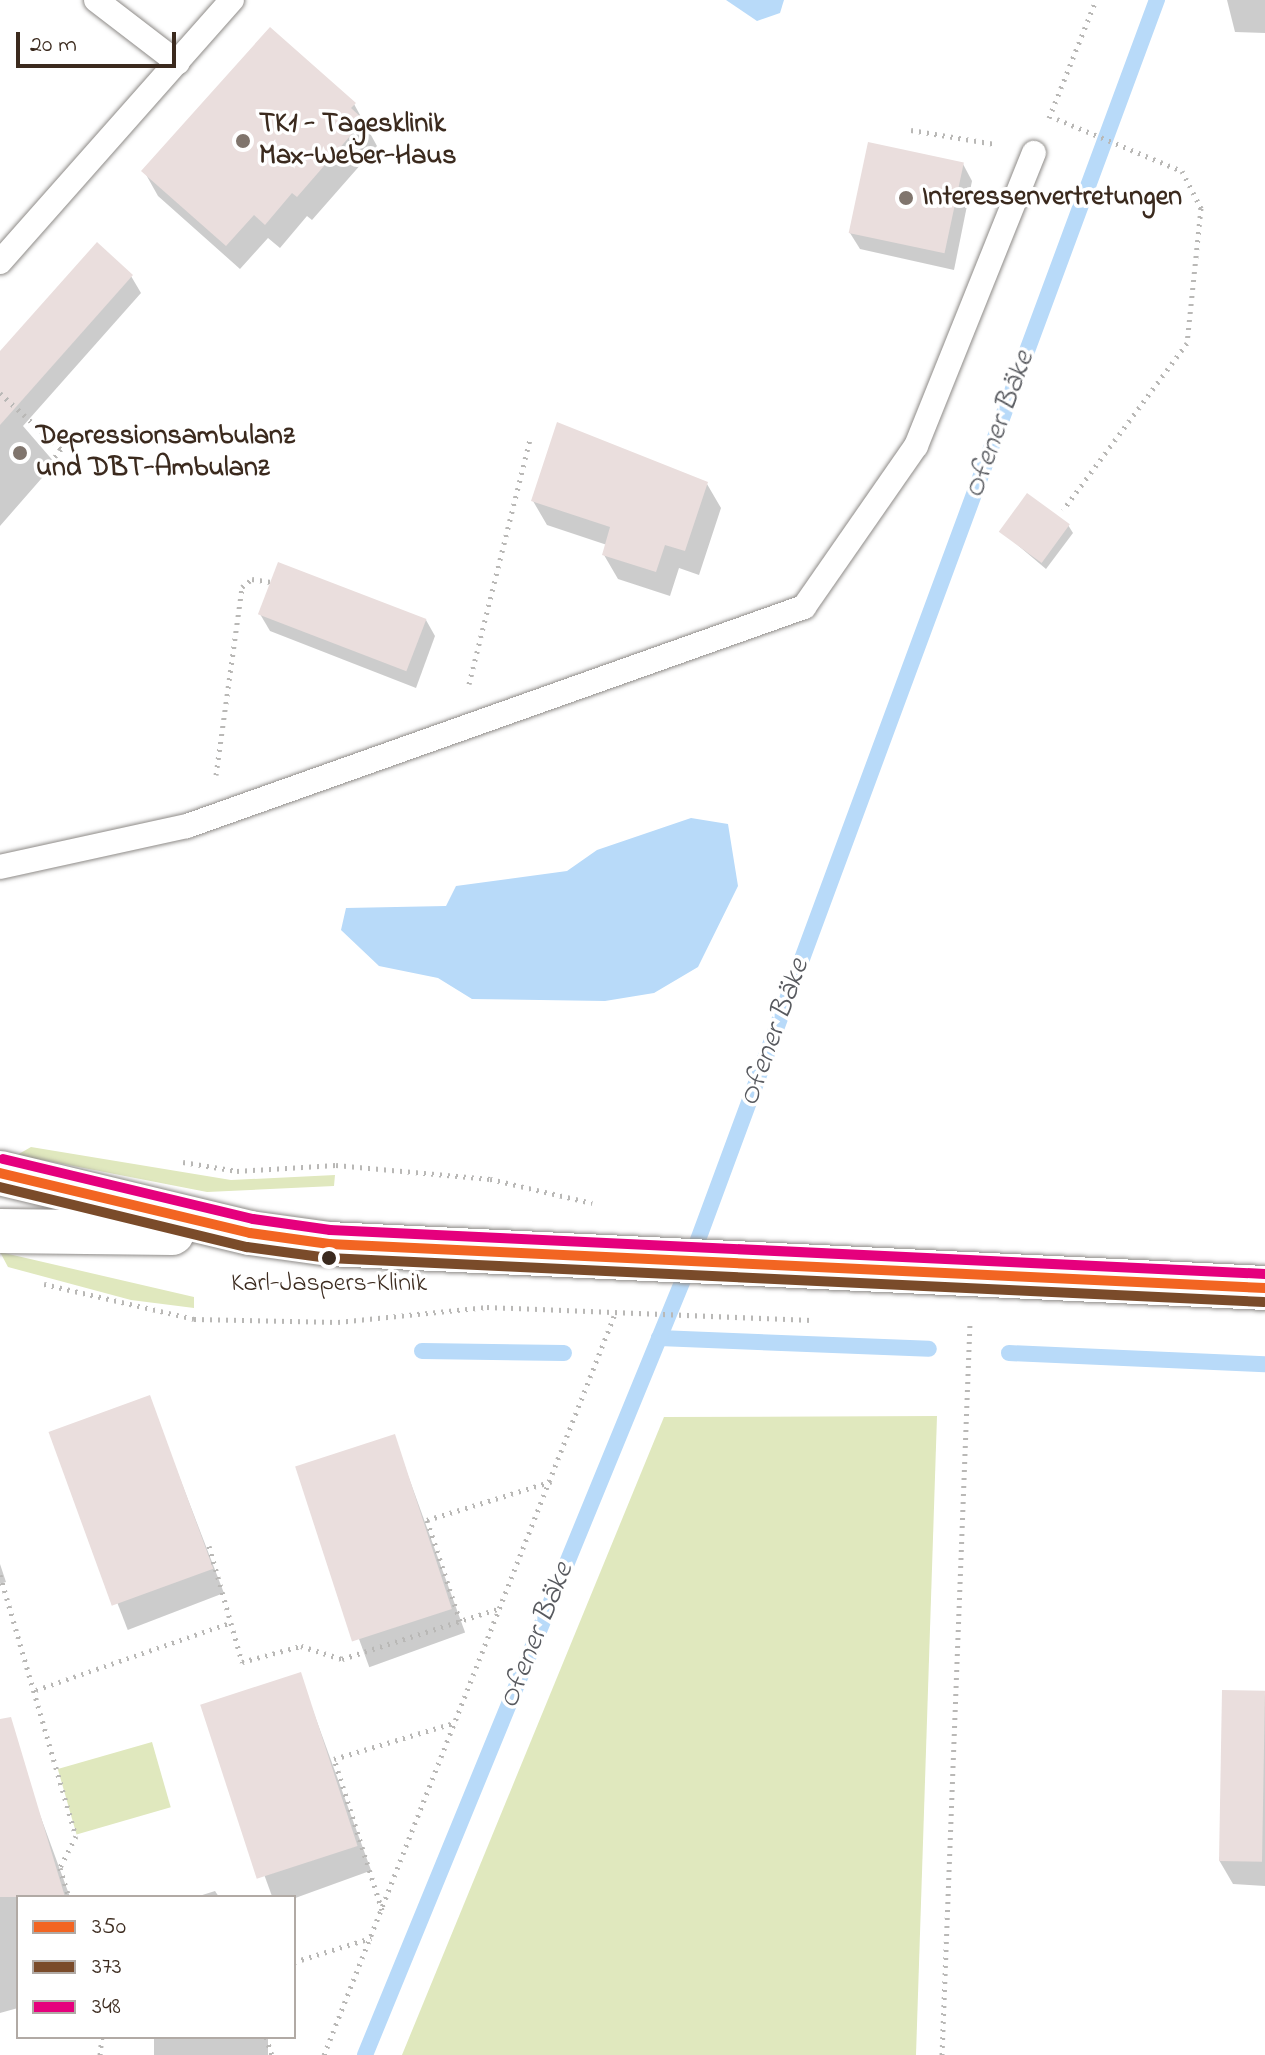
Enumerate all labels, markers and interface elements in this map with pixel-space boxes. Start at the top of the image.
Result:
scale bar [20,16,180,66]
text: 20 m [30,28,77,63]
place label: TK1 - Tagesklinik Max-Weber-Haus [259,108,456,174]
marker: TK1 - Tagesklinik Max-Weber-Haus [234,132,252,150]
place label: Interessenvertretungen [922,181,1182,215]
marker: Interessenvertretungen [897,189,915,207]
water label: Ofener Bäke [957,346,1043,504]
place label: Depressionsambulanz und DBT-Ambulanz [36,420,295,486]
marker: Depressionsambulanz und DBT-Ambulanz [11,444,29,462]
water label: Ofener Bäke [732,954,818,1112]
marker: Karl-Jaspers-Klinik [321,1250,337,1266]
place label: Karl-Jaspers-Klinik [231,1269,427,1301]
water label: Ofener Bäke [491,1558,583,1714]
legend [16,1895,296,2039]
text: 350 [92,1910,126,1945]
text: 373 [92,1950,122,1985]
text: 348 [92,1990,121,2025]

